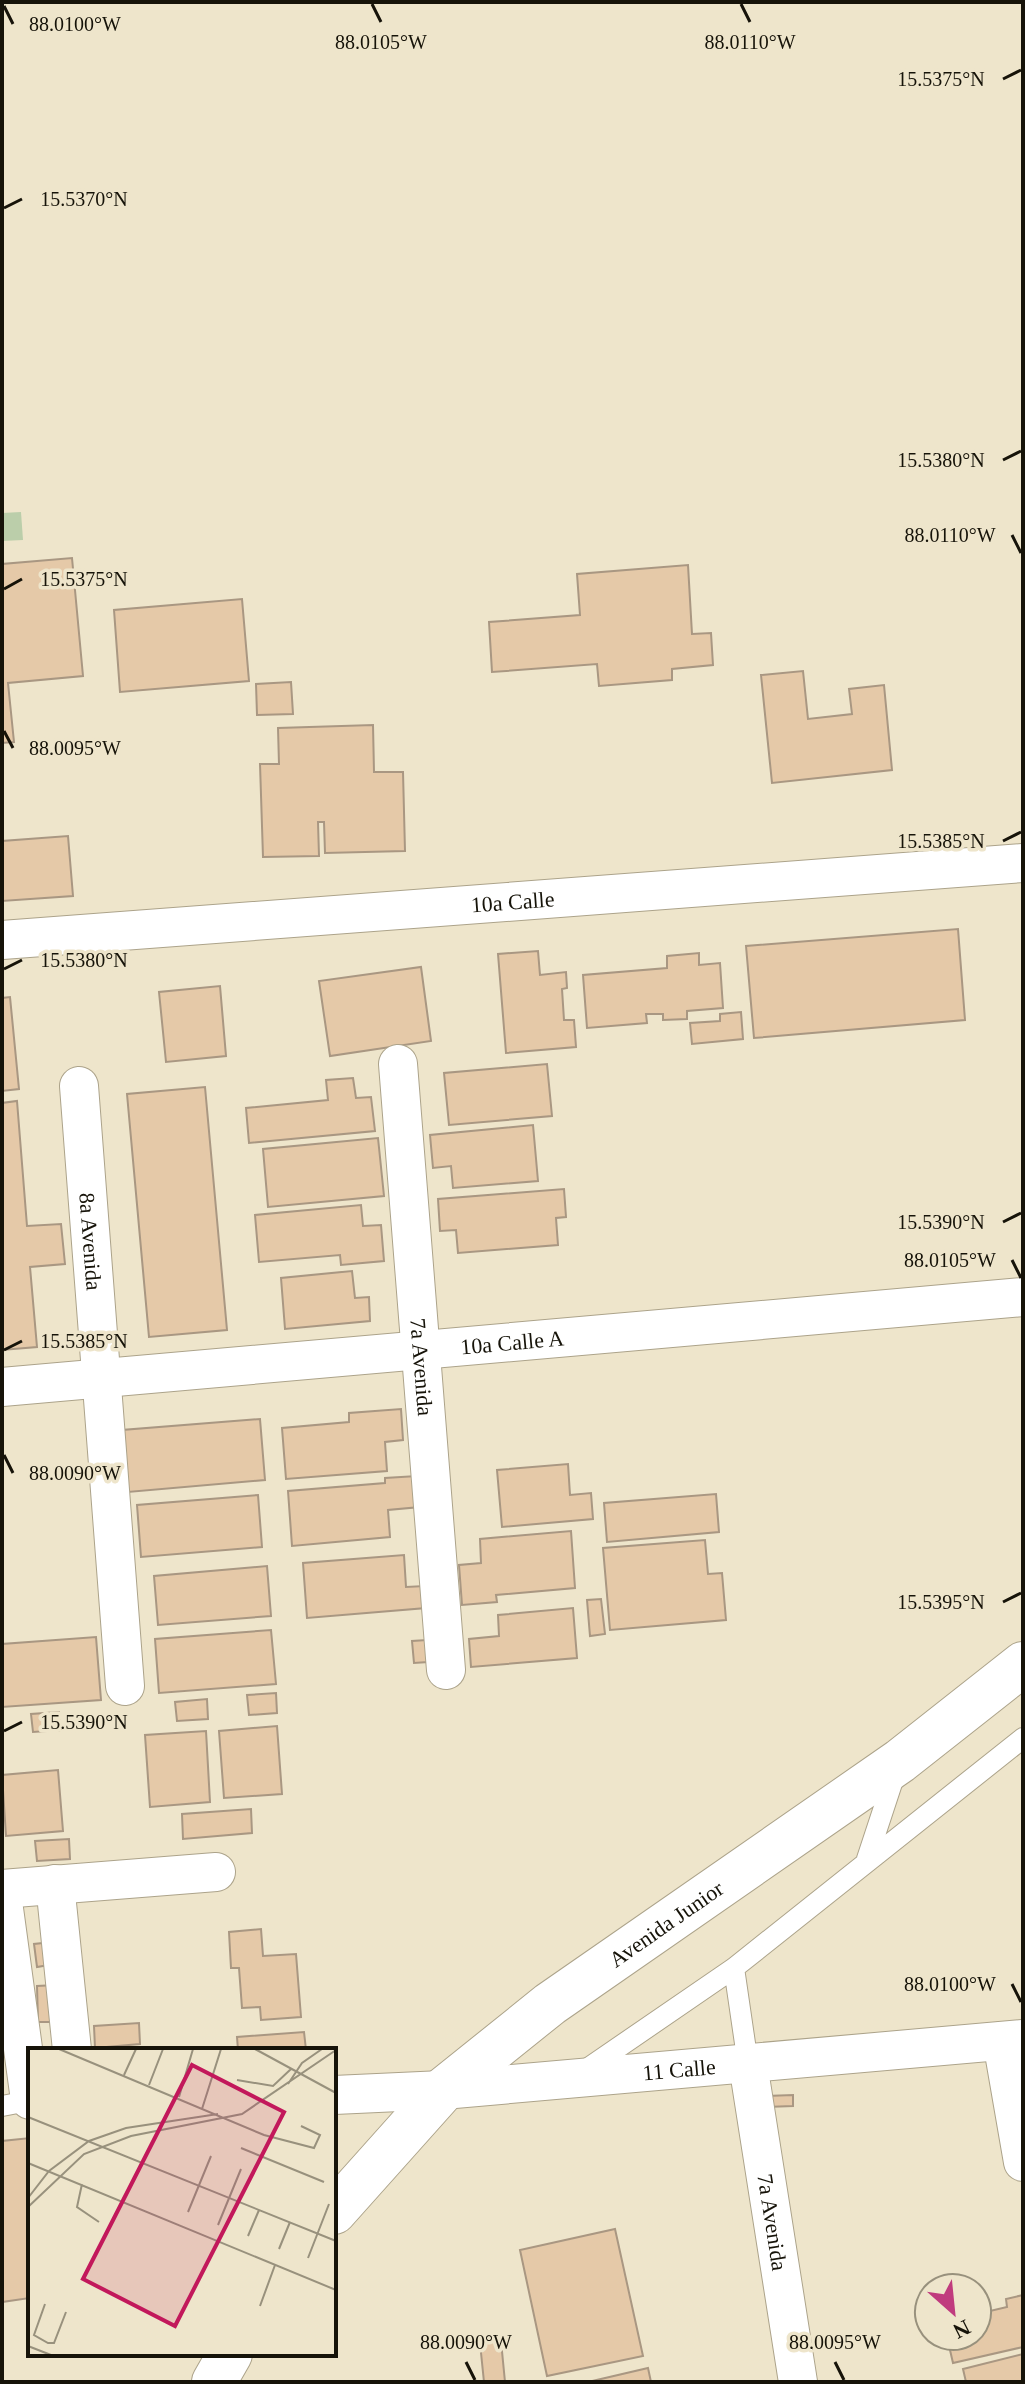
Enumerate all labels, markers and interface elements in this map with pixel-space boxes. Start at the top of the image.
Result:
text: 88.0100°W [29,13,121,35]
text: 88.0105°W [335,31,427,53]
text: 88.0110°W [704,31,796,53]
text: 15.5375°N [897,68,985,90]
text: 15.5370°N [40,188,128,210]
text: 15.5380°N [897,449,985,471]
text: 88.0110°W [904,524,996,546]
text: 15.5375°N [40,568,128,590]
text: 88.0095°W [29,737,121,759]
text: 15.5385°N [897,830,985,852]
street label: 10a Calle [470,886,555,917]
text: 15.5380°N [40,949,128,971]
street label: 8a Avenida [75,1192,107,1292]
text: 15.5390°N [897,1211,985,1233]
text: 88.0105°W [904,1249,996,1271]
street label: 7a Avenida [406,1317,438,1417]
street label: 10a Calle A [459,1325,565,1359]
text: 15.5385°N [40,1330,128,1352]
text: 88.0090°W [29,1462,121,1484]
text: 15.5395°N [897,1591,985,1613]
text: 15.5390°N [40,1711,128,1733]
street label: Avenida Junior [604,1875,728,1972]
text: 88.0100°W [904,1973,996,1995]
inset map [28,2048,336,2356]
street label: 11 Calle [641,2054,717,2085]
street label: 7a Avenida [753,2172,793,2273]
north arrow [913,2272,993,2352]
text: N [949,2315,975,2344]
text: 88.0090°W [420,2331,512,2353]
text: 88.0095°W [789,2331,881,2353]

